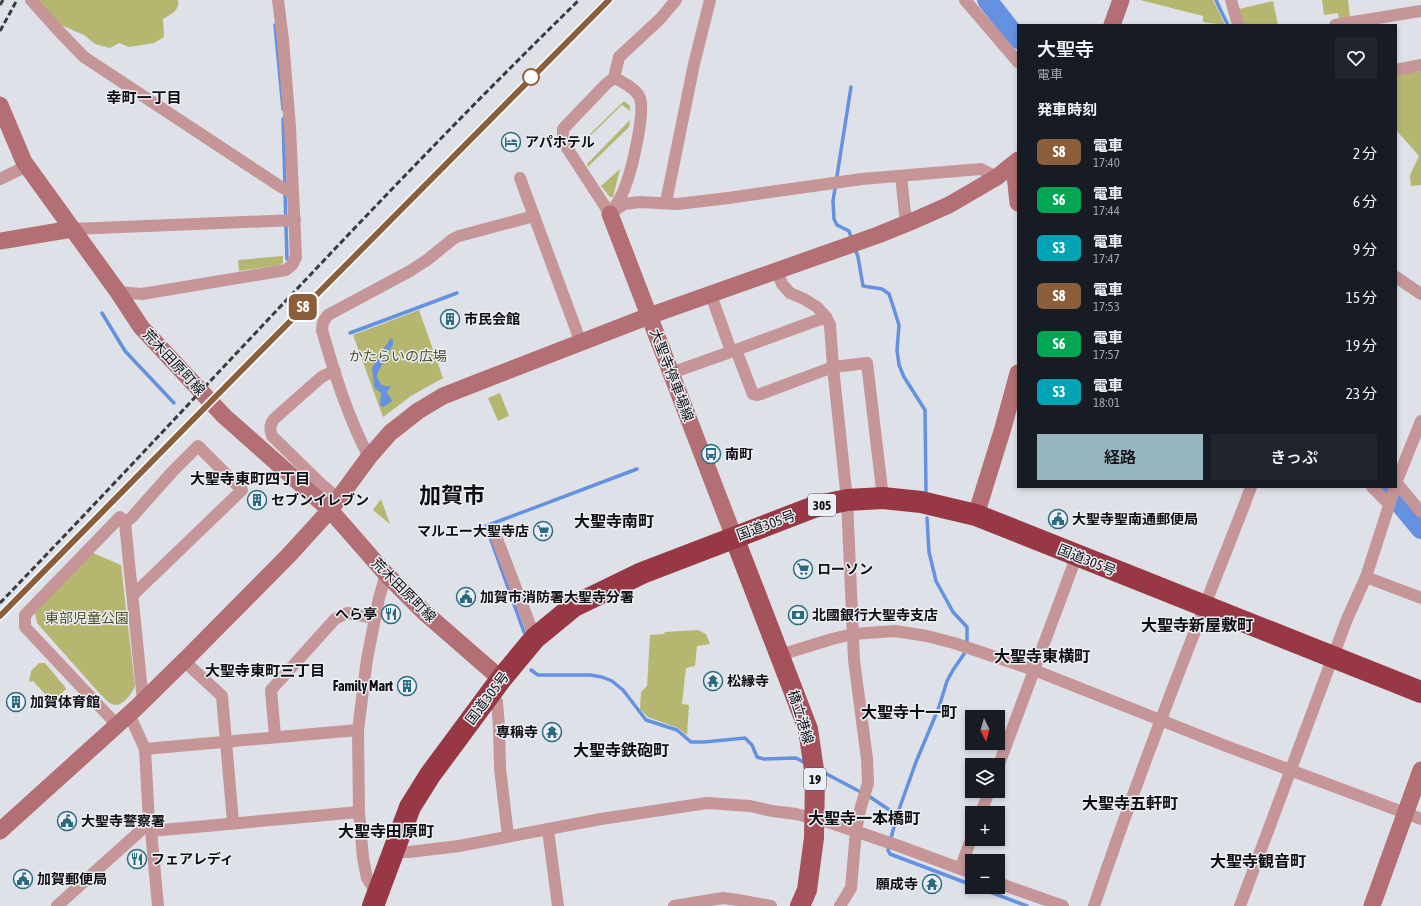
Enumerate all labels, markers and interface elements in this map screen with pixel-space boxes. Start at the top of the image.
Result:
button: heart [1335,37,1377,79]
text: 大聖寺 [1037,38,1094,60]
text: 電車 [1037,67,1063,82]
unlabelled marker [522,68,540,86]
district label: 幸町一丁目 [106,89,182,106]
text: 発車時刻 [1037,101,1097,118]
hotel icon: アパホテル [500,131,522,153]
place label: アパホテル [525,134,595,150]
text: 電車 [1093,137,1123,154]
text: S8 [1053,144,1065,160]
text: 2 分 [1353,145,1377,162]
text: 17:40 [1093,155,1120,170]
text: 電車 [1093,185,1123,202]
text: S6 [1053,192,1065,208]
text: 6 分 [1353,193,1377,210]
text: 17:44 [1093,203,1120,218]
text: 電車 [1093,233,1123,250]
text: S3 [1053,240,1065,256]
text: 9 分 [1353,241,1377,258]
text: 17:47 [1093,251,1120,266]
text: 電車 [1093,281,1123,298]
text: S8 [1053,288,1065,304]
text: 15 分 [1346,289,1377,306]
line badge: S8 [285,294,321,320]
text: S8 [297,299,309,315]
text: 17:53 [1093,299,1120,314]
building icon: 市民会館 [439,308,461,330]
place label: 市民会館 [464,311,520,327]
street label: 荒木田原町線 [140,326,208,398]
street label: 大聖寺停車場線 [647,326,697,424]
text: 電車 [1093,329,1123,346]
text: S6 [1053,336,1065,352]
text: 19 分 [1346,337,1377,354]
text: 17:57 [1093,347,1120,362]
park label: かたらいの広場 [349,348,447,364]
text: 電車 [1093,377,1123,394]
text: S3 [1053,384,1065,400]
text: 23 分 [1346,385,1377,402]
text: 18:01 [1093,395,1120,410]
button: 経路 [1037,434,1203,480]
button: きっぷ [1211,434,1377,480]
bus stop icon: 南町 [700,443,722,465]
place label: 南町 [725,446,753,462]
district label: 大聖寺東町四丁目 [190,470,310,487]
district label: 加賀市 [419,482,485,508]
building icon: セブンイレブン [246,489,268,511]
place label: セブンイレブン [271,492,369,508]
road number: 305 [808,494,836,516]
street label: 国道305号 [734,507,798,543]
public building icon: 大聖寺聖南通郵便局 [1047,508,1069,530]
place label: 大聖寺聖南通郵便局 [1072,511,1198,527]
district label: 大聖寺南町 [574,512,654,530]
supermarket icon: マルエー大聖寺店 [532,520,554,542]
place label: マルエー大聖寺店 [417,523,529,539]
street label: 国道305号 [1055,541,1119,579]
street label: 荒木田原町線 [369,555,439,625]
supermarket icon: ローソン [792,558,814,580]
place label: ローソン [817,561,873,577]
public building icon: 加賀市消防署大聖寺分署 [455,586,477,608]
place label: 加賀市消防署大聖寺分署 [480,589,634,605]
restaurant icon: へら亭 [380,603,402,625]
bank icon: 北國銀行大聖寺支店 [787,604,809,626]
place label: へら亭 [335,606,377,622]
place label: 北國銀行大聖寺支店 [812,607,938,623]
park label: 東部児童公園 [45,610,129,626]
district label: 大聖寺新屋敷町 [1141,616,1253,634]
district label: 大聖寺東横町 [994,647,1090,665]
district label: 大聖寺東町三丁目 [205,662,325,679]
street label: 国道305号 [462,669,512,727]
temple icon: 松縁寺 [702,670,724,692]
place label: 松縁寺 [727,673,769,689]
building icon: Family Mart [396,675,418,697]
place label: Family Mart [333,678,393,694]
street label: 橋立港線 [785,688,817,746]
building icon: 加賀体育館 [5,691,27,713]
place label: 加賀体育館 [30,694,100,710]
district label: 大聖寺十一町 [861,703,957,721]
north arrow [965,710,1005,750]
map controls [965,710,1005,894]
temple icon: 専稱寺 [541,721,563,743]
place label: 専稱寺 [496,724,538,740]
district label: 大聖寺鉄砲町 [573,741,669,759]
button: layers [965,758,1005,798]
road number: 19 [804,768,826,790]
district label: 大聖寺五軒町 [1082,794,1178,812]
button: + [965,806,1005,846]
district label: 大聖寺一本橋町 [808,809,920,827]
public building icon: 大聖寺警察署 [56,810,78,832]
place label: 大聖寺警察署 [81,813,165,829]
district label: 大聖寺田原町 [338,822,434,840]
restaurant icon: フェアレディ [126,848,148,870]
place label: フェアレディ [151,851,234,867]
district label: 大聖寺観音町 [1210,852,1306,870]
button: − [965,854,1005,894]
public building icon: 加賀郵便局 [12,868,34,890]
place label: 加賀郵便局 [37,871,107,887]
temple icon: 願成寺 [921,873,943,895]
place label: 願成寺 [876,876,918,892]

